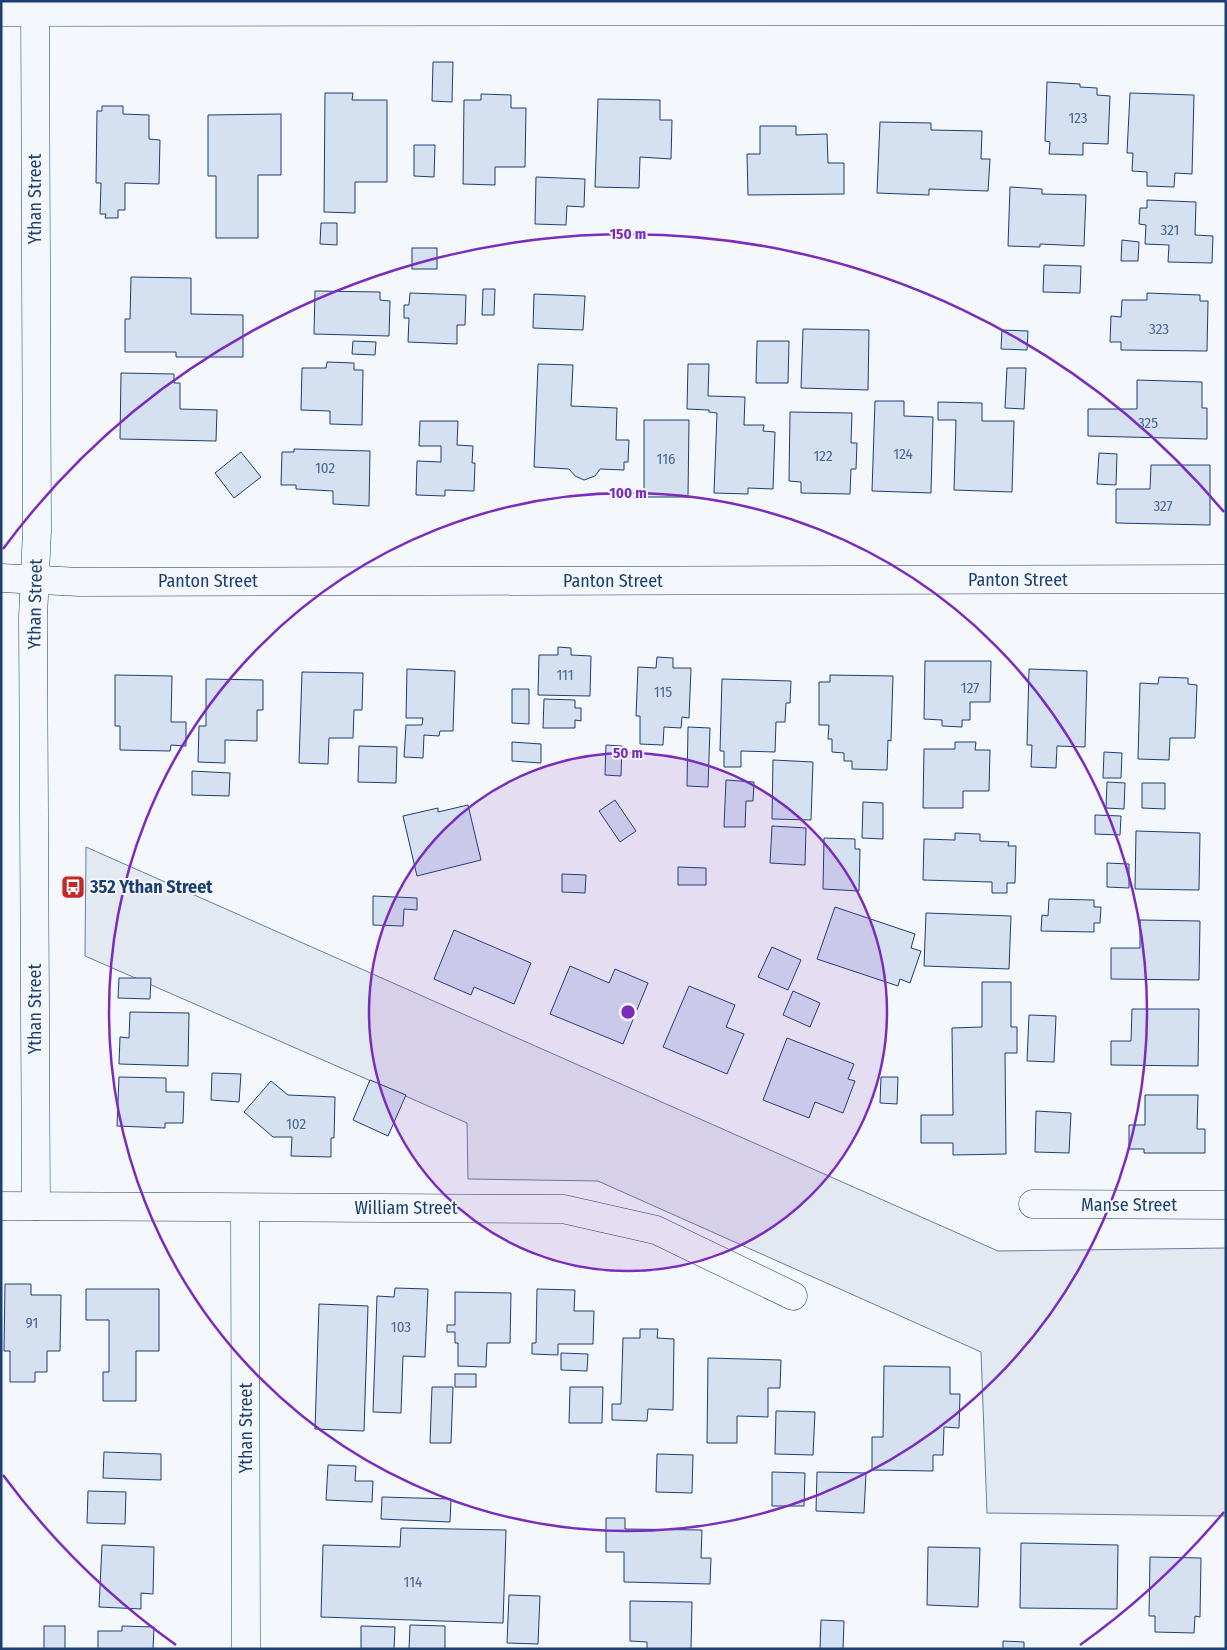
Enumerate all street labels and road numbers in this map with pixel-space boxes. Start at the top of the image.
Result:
street label: Ythan Street [24,154,46,244]
street label: Ythan Street [23,558,47,650]
street label: Panton Street [968,569,1068,591]
street label: Panton Street [158,570,258,592]
street label: Panton Street [563,570,663,592]
street label: Ythan Street [24,964,46,1054]
street label: Manse Street [1081,1194,1177,1216]
street label: William Street [354,1197,458,1219]
street label: Ythan Street [235,1383,257,1473]

